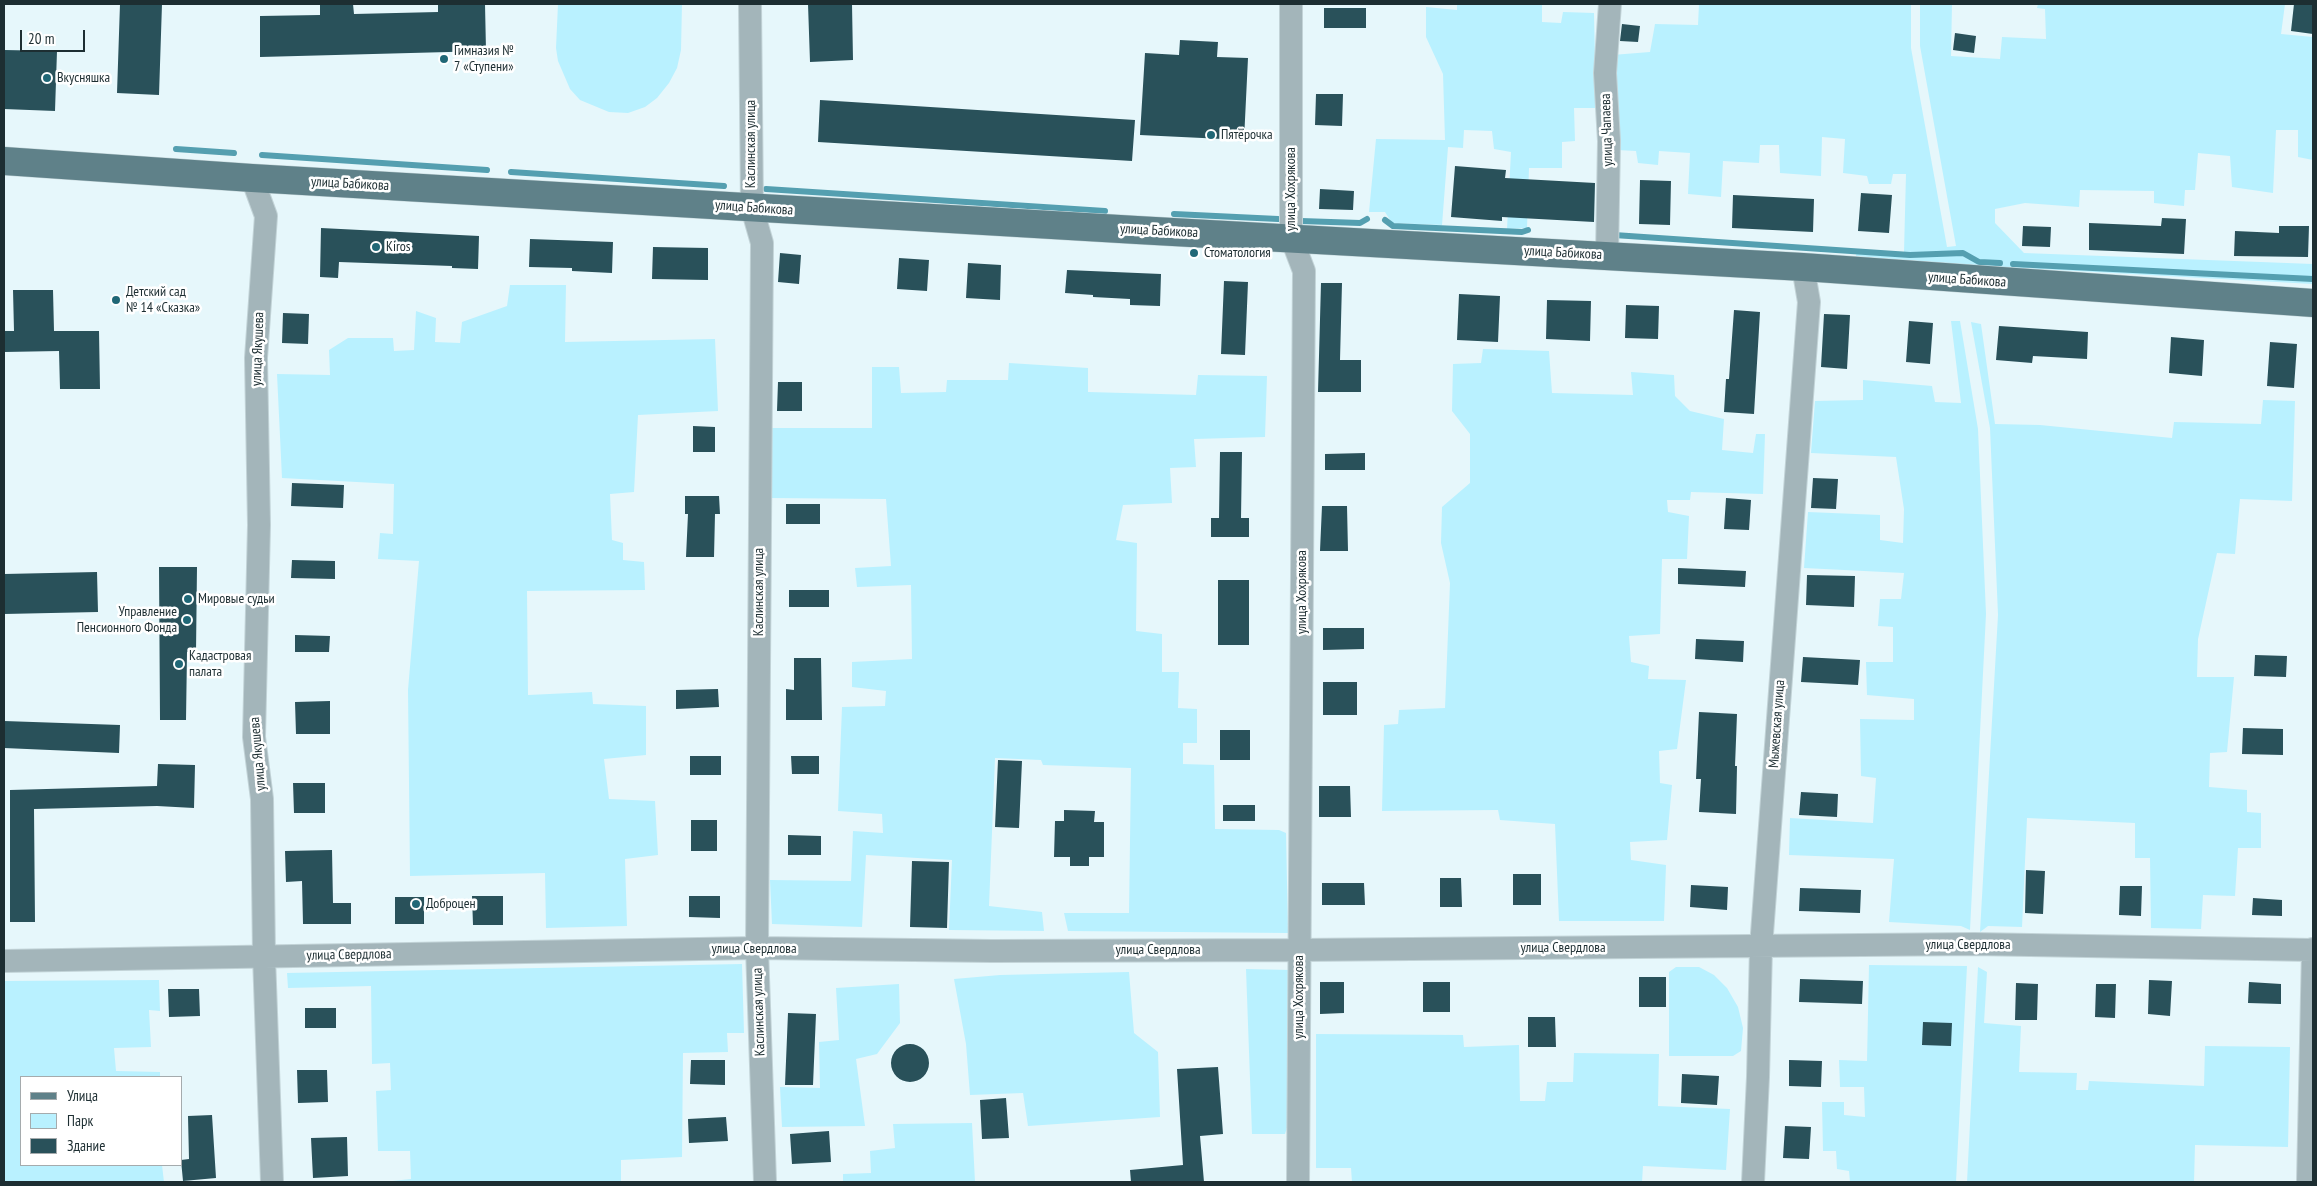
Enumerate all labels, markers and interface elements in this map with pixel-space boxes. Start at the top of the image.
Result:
scale bar [22,20,88,52]
text: 20 m [28,29,54,48]
place label: Гимназия № 7 «Ступени» [454,43,514,75]
marker: Гимназия № 7 «Ступени» [438,53,450,65]
place label: Вкусняшка [57,70,110,86]
marker: Вкусняшка [41,72,53,84]
street label: улица Чапаева [1597,93,1617,167]
street label: Каслинская улица [743,100,759,188]
place label: Пятёрочка [1221,127,1273,143]
marker: Пятёрочка [1205,129,1217,141]
street label: улица Хохрякова [1283,147,1299,231]
street label: улица Бабикова [310,174,390,194]
street label: улица Бабикова [714,197,794,219]
street label: улица Бабикова [1119,221,1199,241]
place label: Kiros [386,239,411,255]
marker: Kiros [370,241,382,253]
street label: улица Бабикова [1523,243,1603,263]
place label: Стоматология [1204,245,1271,261]
marker: Стоматология [1188,247,1200,259]
street label: улица Бабикова [1927,269,2007,291]
place label: Детский сад № 14 «Сказка» [126,284,200,316]
marker: Детский сад № 14 «Сказка» [110,294,122,306]
street label: улица Якушева [248,312,268,386]
street label: Каслинская улица [751,548,767,636]
street label: улица Хохрякова [1294,550,1310,634]
place label: Мировые судьи [198,591,275,607]
marker: Мировые судьи [182,593,194,605]
place label: Управление Пенсионного Фонда [77,604,177,636]
marker: Управление Пенсионного Фонда [181,614,193,626]
place label: Кадастровая палата [189,648,251,680]
marker: Кадастровая палата [173,658,185,670]
street label: Мыжевская улица [1766,679,1788,769]
street label: улица Якушева [246,716,270,792]
place label: Доброцен [426,896,476,912]
marker: Доброцен [410,898,422,910]
street label: улица Свердлова [1926,937,2010,953]
street label: улица Свердлова [1521,940,1605,956]
street label: улица Свердлова [712,941,796,957]
street label: улица Свердлова [1116,942,1200,958]
street label: улица Свердлова [306,946,392,964]
street label: улица Хохрякова [1291,955,1307,1039]
street label: Каслинская улица [749,968,769,1056]
legend [20,1076,182,1166]
text: Улица [67,1086,98,1105]
text: Парк [67,1111,93,1130]
text: Здание [67,1136,105,1155]

